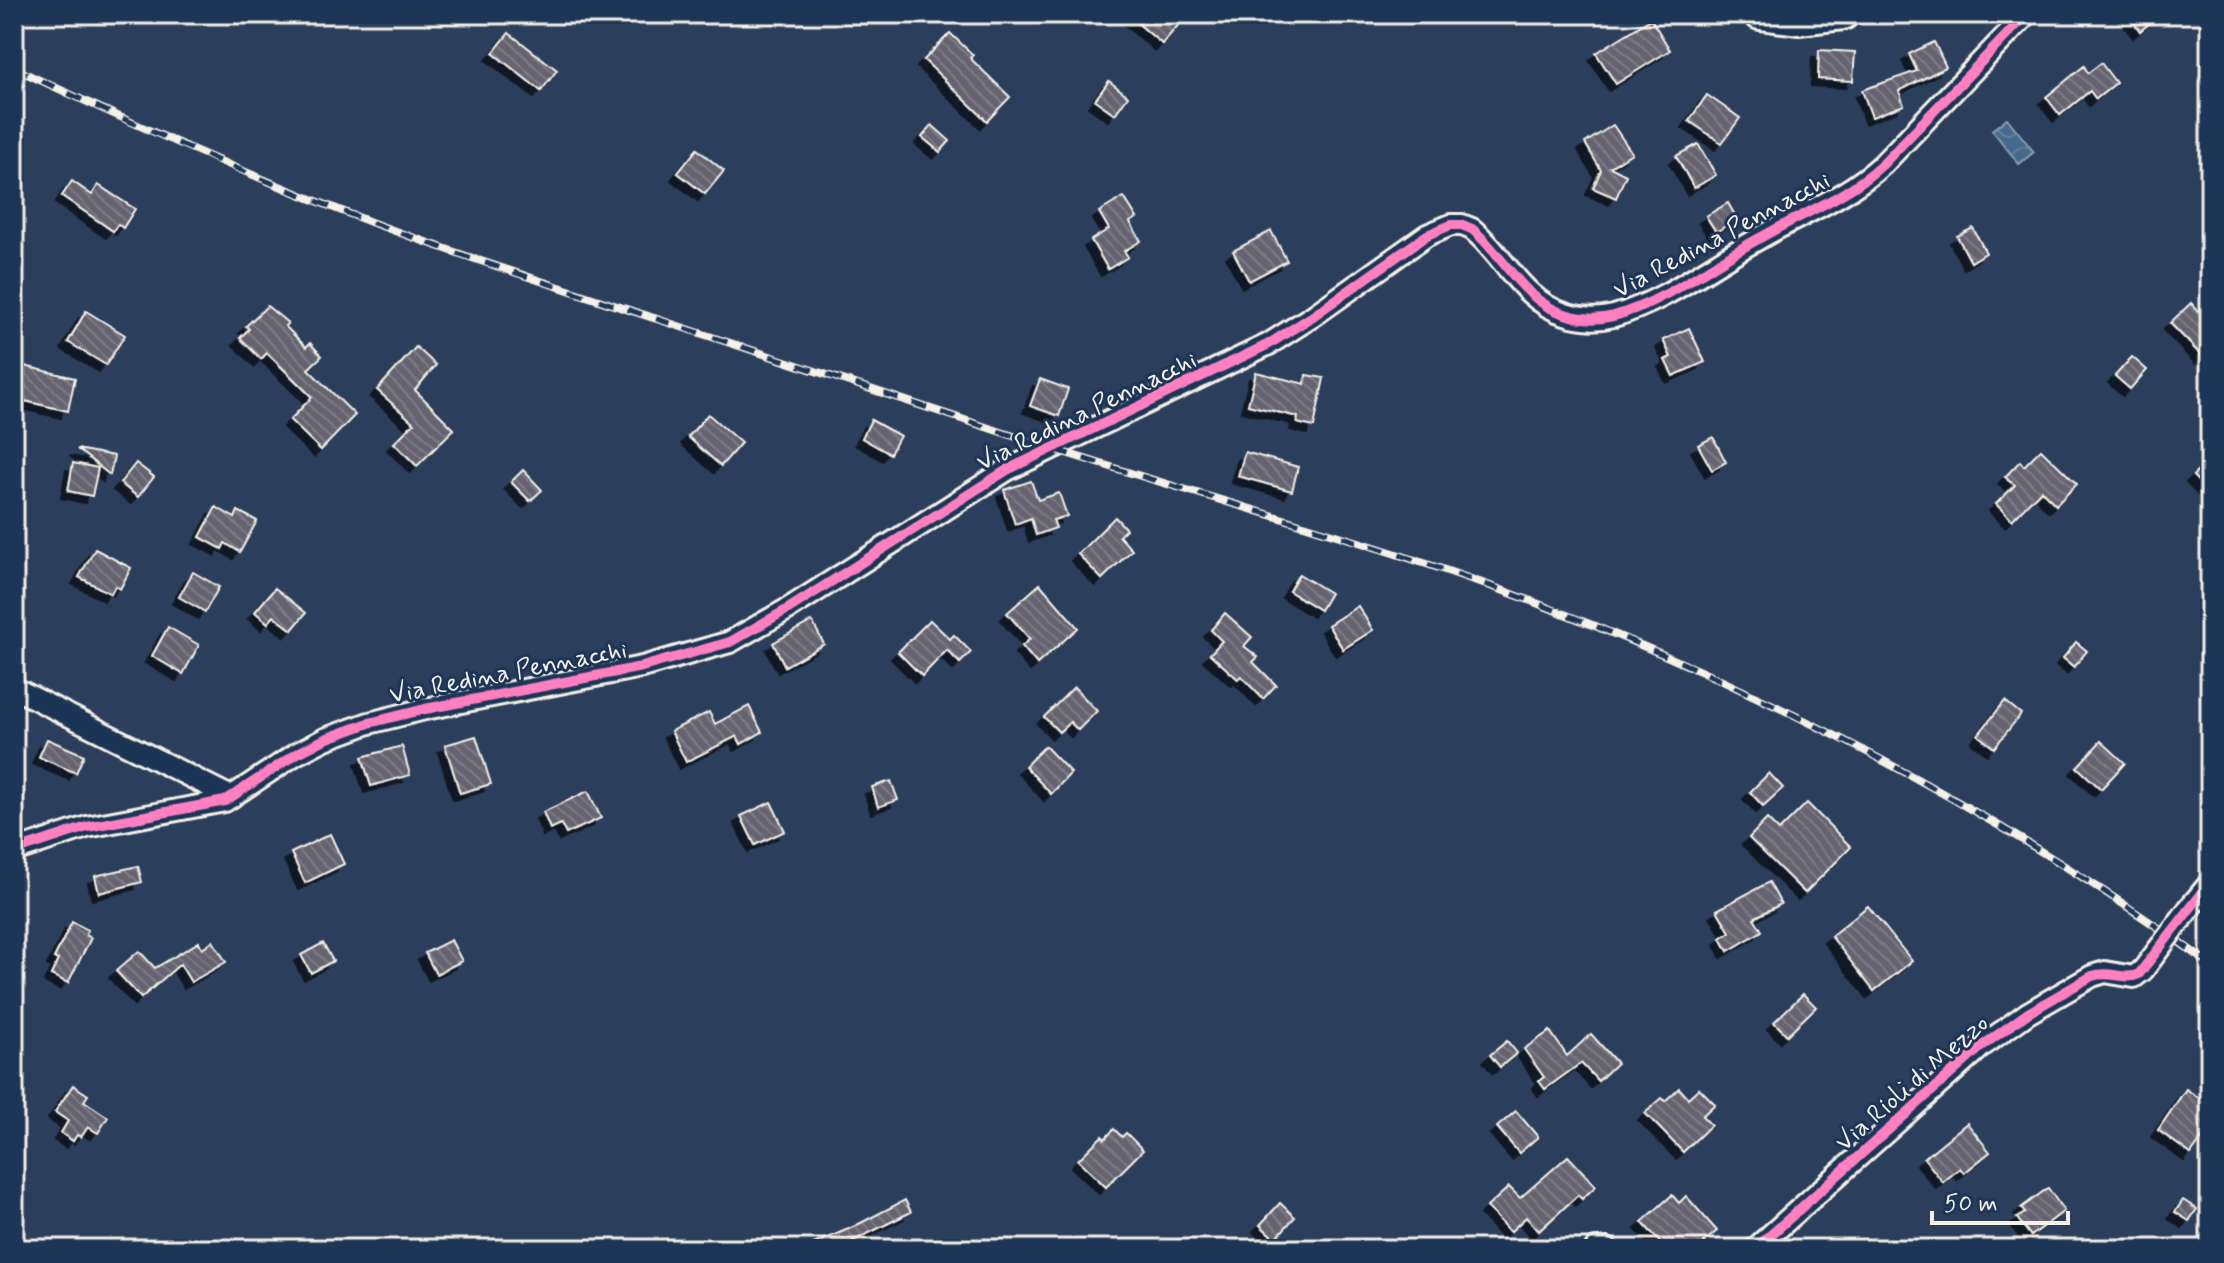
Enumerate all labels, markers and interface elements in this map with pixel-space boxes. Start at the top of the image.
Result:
street label: Via Redina Pennacchi [1607,164,1836,307]
street label: Via Redina Pennacchi [971,344,1203,480]
street label: Via Redina Pennacchi [387,633,630,713]
street label: Via Rioli di Mezzo [1828,1007,1996,1160]
scale bar [1932,1175,2068,1225]
text: 50 m [1944,1189,1998,1220]

